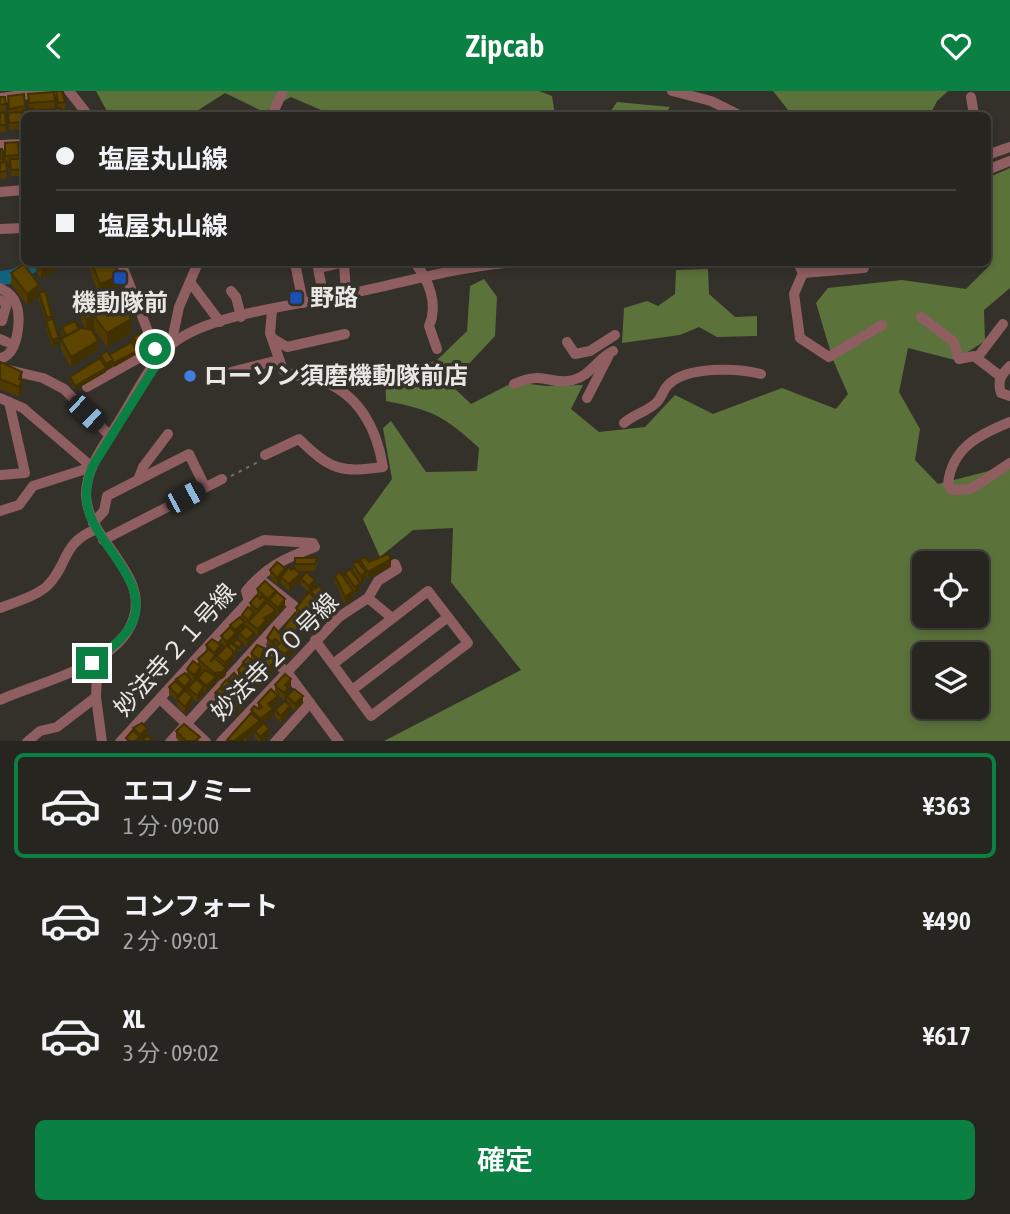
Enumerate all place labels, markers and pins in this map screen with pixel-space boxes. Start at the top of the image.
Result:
marker: 機動隊前 [112,270,128,286]
place label: 野路 [310,284,358,311]
place label: 機動隊前 [72,289,168,316]
marker: 野路 [288,290,304,306]
place label: ローソン須磨機動隊前店 [204,362,468,389]
marker: ローソン須磨機動隊前店 [182,368,198,384]

